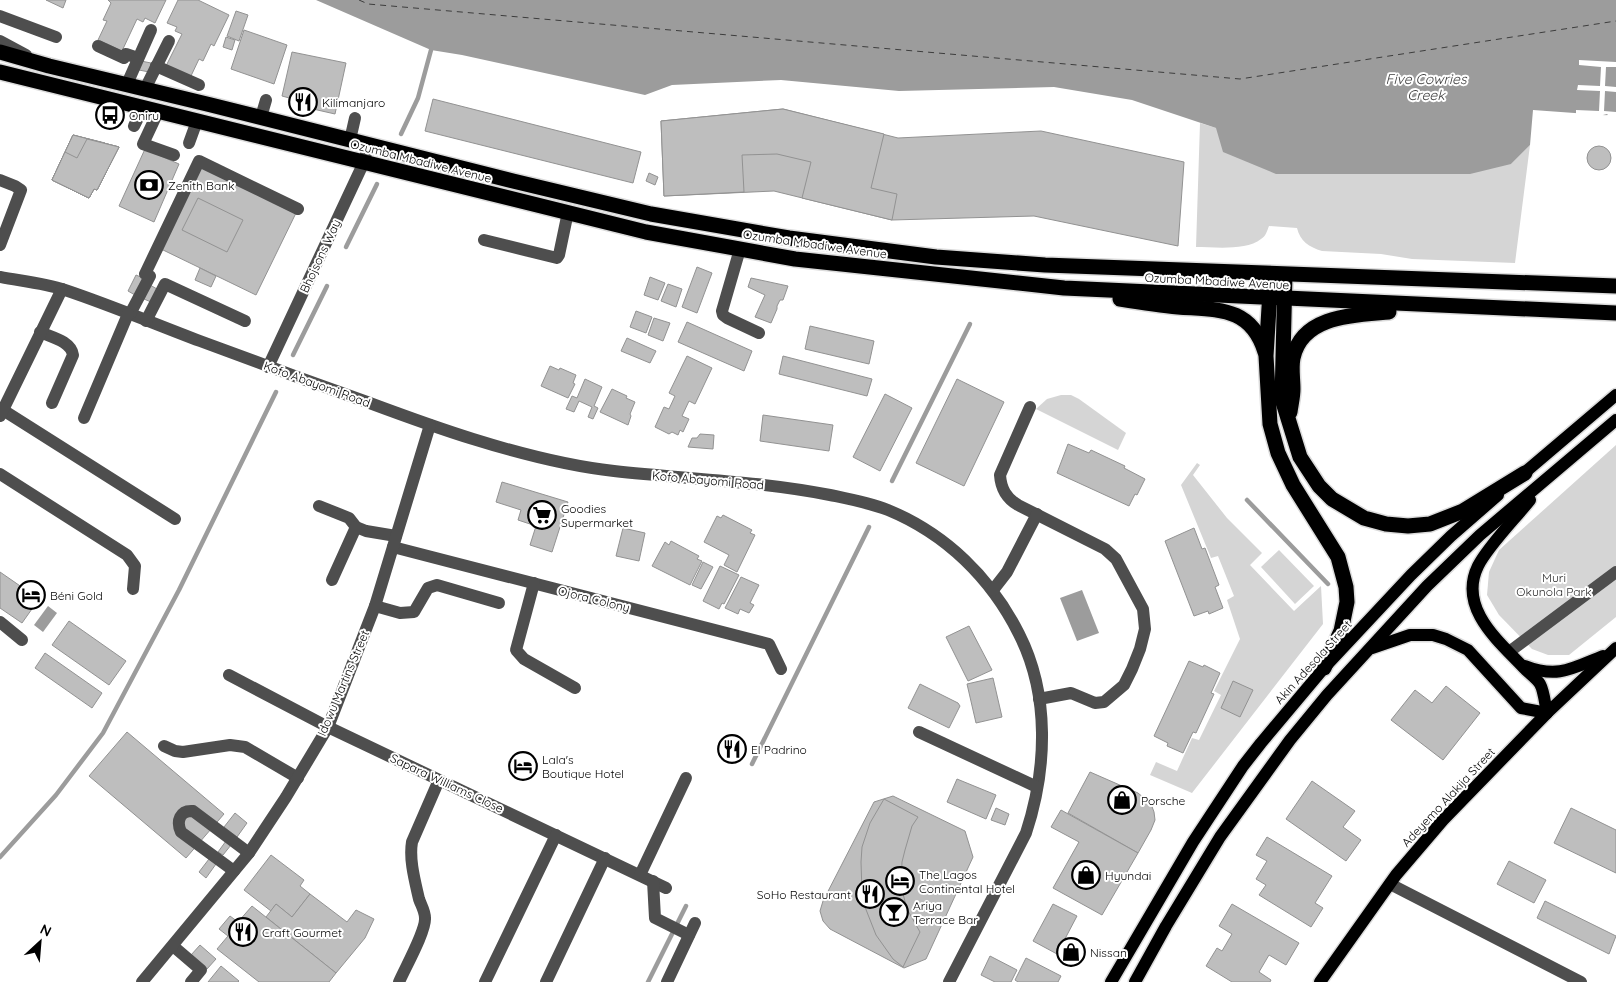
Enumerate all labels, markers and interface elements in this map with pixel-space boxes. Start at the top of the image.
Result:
water label: Five Cowries Creek [1386,70,1468,104]
restaurant icon: Kilimanjaro [288,87,318,117]
place label: Kilimanjaro [322,95,385,110]
bus stop icon: Oniru [95,100,125,130]
place label: Oniru [129,108,159,123]
street label: Ozumba Mbadiwe Avenue [349,136,493,186]
bank icon: Zenith Bank [134,170,164,200]
place label: Zenith Bank [168,178,235,193]
street label: Bhojsons Way [296,217,344,295]
street label: Ozumba Mbadiwe Avenue [742,226,888,262]
street label: Ozumba Mbadiwe Avenue [1144,270,1290,292]
street label: Kofo Abayomi Road [262,358,372,410]
street label: Kofo Abayomi Road [651,468,765,492]
supermarket icon: Goodies Supermarket [527,500,557,530]
place label: Goodies Supermarket [561,501,633,530]
park label: Muri Okunola Park [1516,570,1592,599]
hotel icon: Béni Gold [16,580,46,610]
street label: Ojora Colony [557,583,631,615]
place label: Béni Gold [50,588,103,603]
street label: Akin Adesola Street [1271,617,1355,707]
street label: Idowu Martins Street [314,628,372,738]
restaurant icon: El Padrino [717,734,747,764]
place label: El Padrino [751,742,807,757]
street label: Adeyemo Alakija Street [1398,744,1498,850]
street label: Sapara Williams Close [388,750,506,816]
hotel icon: Lala's Boutique Hotel [508,751,538,781]
place label: Lala's Boutique Hotel [542,752,624,781]
shop icon: Porsche [1107,785,1137,815]
place label: Porsche [1141,793,1186,808]
shop icon: Hyundai [1071,860,1101,890]
hotel icon: The Lagos Continental Hotel [885,866,915,896]
place label: The Lagos Continental Hotel [919,867,1015,896]
place label: Hyundai [1105,868,1151,883]
restaurant icon: SoHo Restaurant [855,879,885,909]
place label: SoHo Restaurant [757,887,851,902]
bar icon: Ariya Terrace Bar [879,897,909,927]
place label: Ariya Terrace Bar [913,898,978,927]
north arrow [15,917,65,967]
restaurant icon: Craft Gourmet [228,917,258,947]
text: N [37,920,54,941]
place label: Craft Gourmet [262,925,342,940]
shop icon: Nissan [1056,937,1086,967]
place label: Nissan [1090,945,1127,960]

